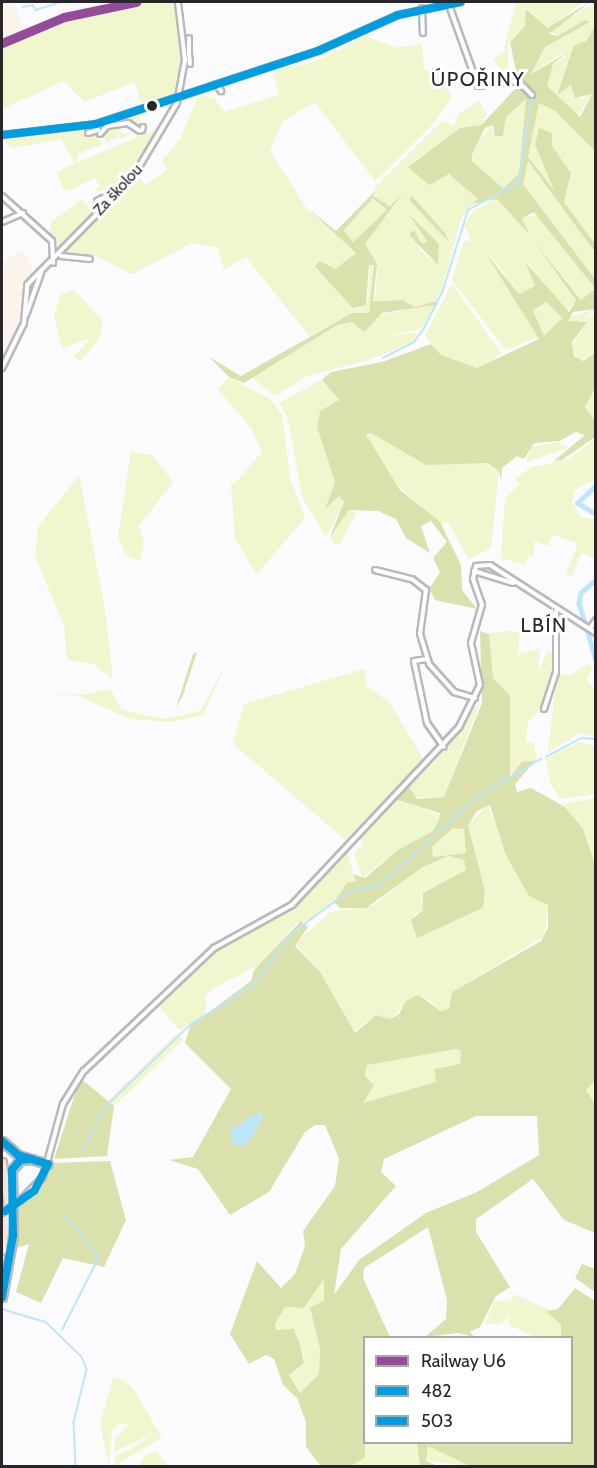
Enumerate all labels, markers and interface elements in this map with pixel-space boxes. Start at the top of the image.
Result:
district label: ÚPOŘINY [431,67,525,91]
unlabelled marker [146,100,158,112]
street label: Za školou [89,160,147,220]
district label: LBÍN [520,613,568,637]
legend [363,1336,573,1444]
text: Railway U6 [421,1350,506,1372]
text: 482 [421,1380,452,1402]
text: 503 [421,1410,453,1432]

